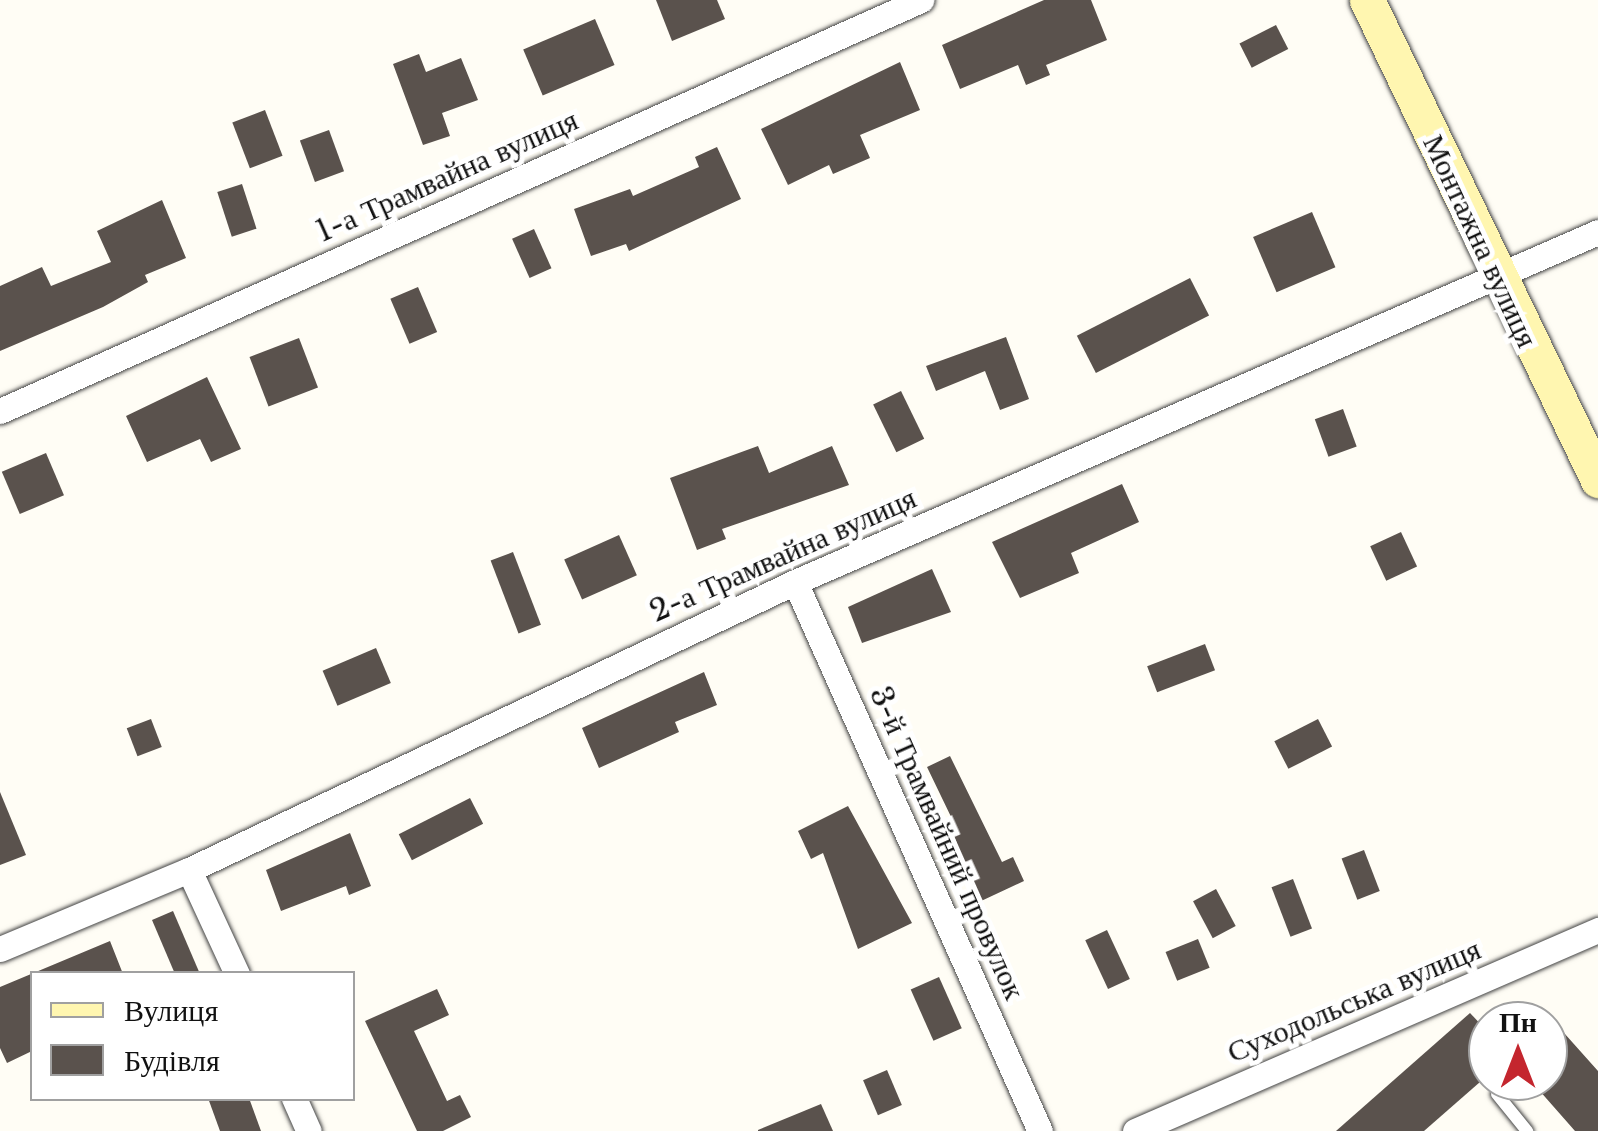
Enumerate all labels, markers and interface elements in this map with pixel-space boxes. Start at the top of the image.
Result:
street label: 1-а Трамвайна вулиця [311,102,583,250]
street label: Монтажна вулиця [1415,129,1545,353]
street label: 2-а Трамвайна вулиця [644,480,922,630]
street label: 3-й Трамвайний провулок [862,681,1032,1005]
street label: Суходольська вулиця [1222,931,1486,1071]
legend [30,971,355,1101]
text: Вулиця [124,992,218,1029]
north arrow [1468,1001,1568,1101]
text: Пн [1499,1005,1537,1040]
text: Будівля [124,1042,220,1079]

